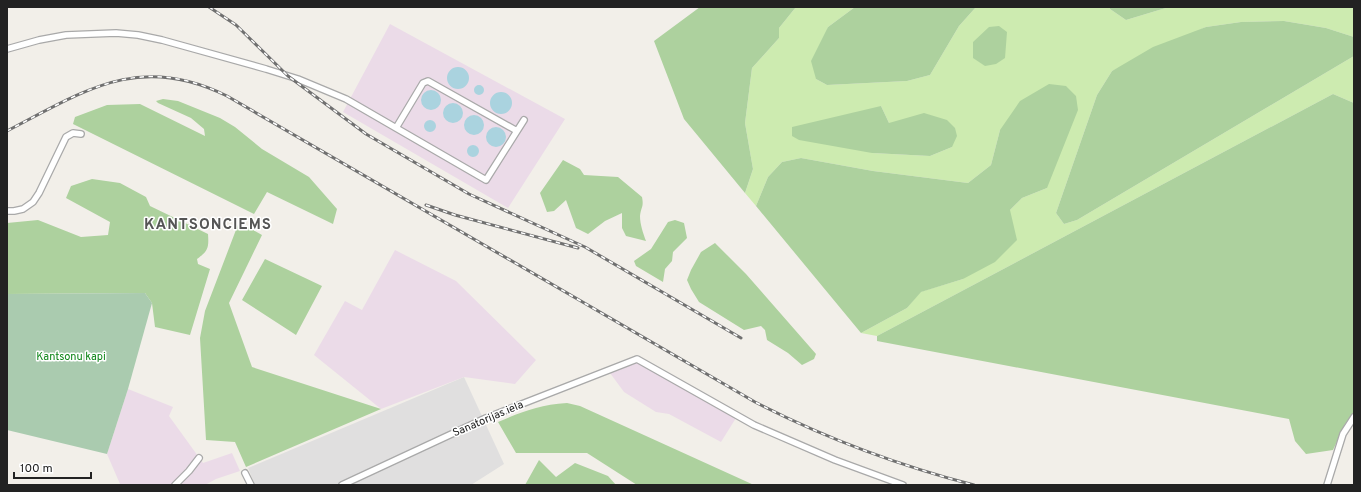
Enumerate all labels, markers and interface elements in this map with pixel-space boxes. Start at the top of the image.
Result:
district label: KANTSONCIEMS [144,216,272,235]
park label: Kantsonu kapi [36,350,106,364]
street label: Sanatorijas iela [450,398,526,440]
scale bar [14,454,91,480]
text: 100 m [20,461,53,477]

